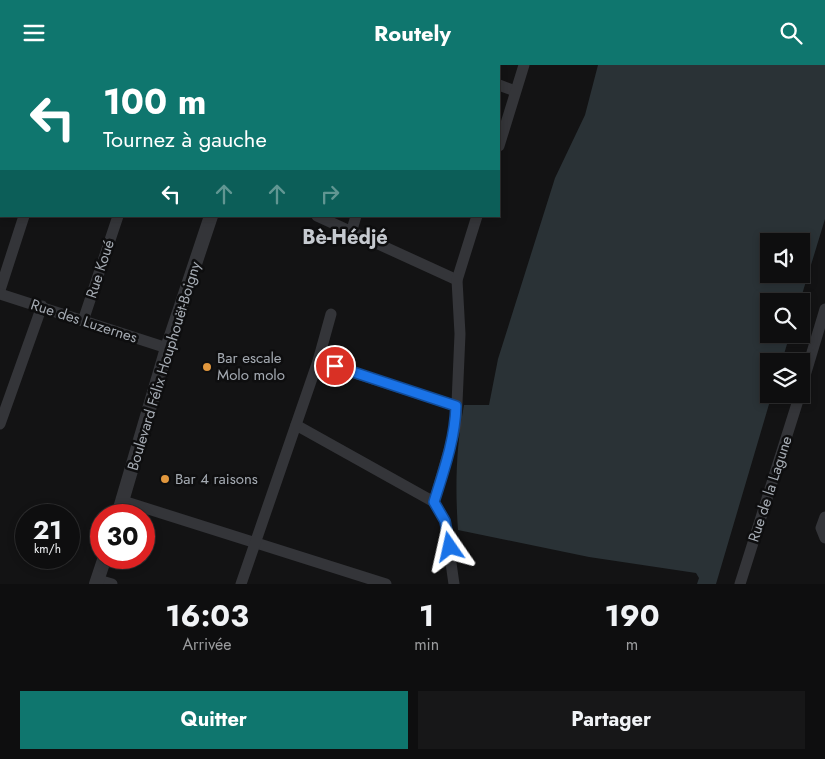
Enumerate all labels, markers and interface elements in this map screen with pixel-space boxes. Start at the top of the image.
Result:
text: Routely [374,17,451,49]
icon: menu [20,19,48,47]
icon: search [777,19,805,47]
text: 100 m [103,77,206,127]
icon: left [20,85,85,150]
text: Tournez à gauche [103,123,267,155]
icon: left [157,180,185,208]
icon: ahead [210,180,238,208]
icon: ahead [263,180,291,208]
icon: right [316,180,344,208]
district label: Bè-Hédjé [302,223,388,252]
map controls [760,233,810,403]
button: sound [760,233,810,283]
street label: Rue Koué [80,237,120,301]
street label: Boulevard Félix Houphouët-Boigny [122,258,206,473]
street label: Rue des Luzernes [28,293,140,349]
button: search [760,293,810,343]
pin [314,345,356,387]
place label: Bar escale Molo molo [217,347,285,386]
icon: arrive [321,352,349,380]
button: layers [760,353,810,403]
marker: Bar escale Molo molo [201,361,213,373]
street label: Rue de la Lagune [742,433,798,545]
place label: Bar 4 raisons [175,468,258,490]
marker: Bar 4 raisons [159,473,171,485]
speed limit sign: 30 [90,504,155,569]
text: 21 [33,512,62,548]
position arrow [423,520,475,572]
text: km/h [34,540,61,558]
text: 16:03 [165,594,249,637]
text: 1 [419,594,434,637]
text: 190 [604,594,660,637]
text: Arrivée [183,633,232,656]
text: min [414,633,439,656]
text: m [626,633,638,656]
button: Quitter [20,691,408,749]
button: Partager [418,691,805,749]

